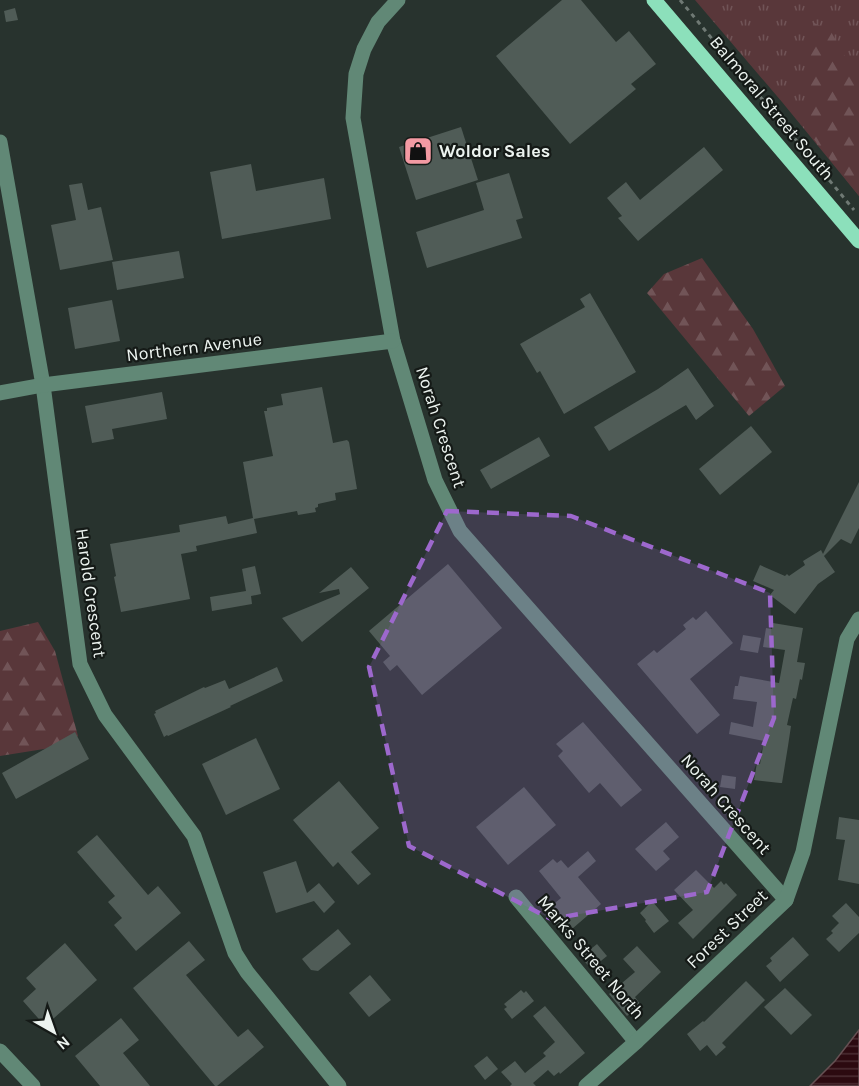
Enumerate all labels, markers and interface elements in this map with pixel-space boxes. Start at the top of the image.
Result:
street label: Balmoral Street South [705,31,839,185]
shop icon: Woldor Sales [402,135,434,167]
place label: Woldor Sales [439,140,550,162]
street label: Northern Avenue [125,328,263,366]
street label: Norah Crescent [411,364,471,491]
street label: Harold Crescent [71,527,111,659]
street label: Norah Crescent [676,749,776,859]
street label: Forest Street [682,885,772,973]
street label: Marks Street North [533,890,649,1024]
north arrow [24,1002,84,1062]
text: N [53,1032,74,1054]

